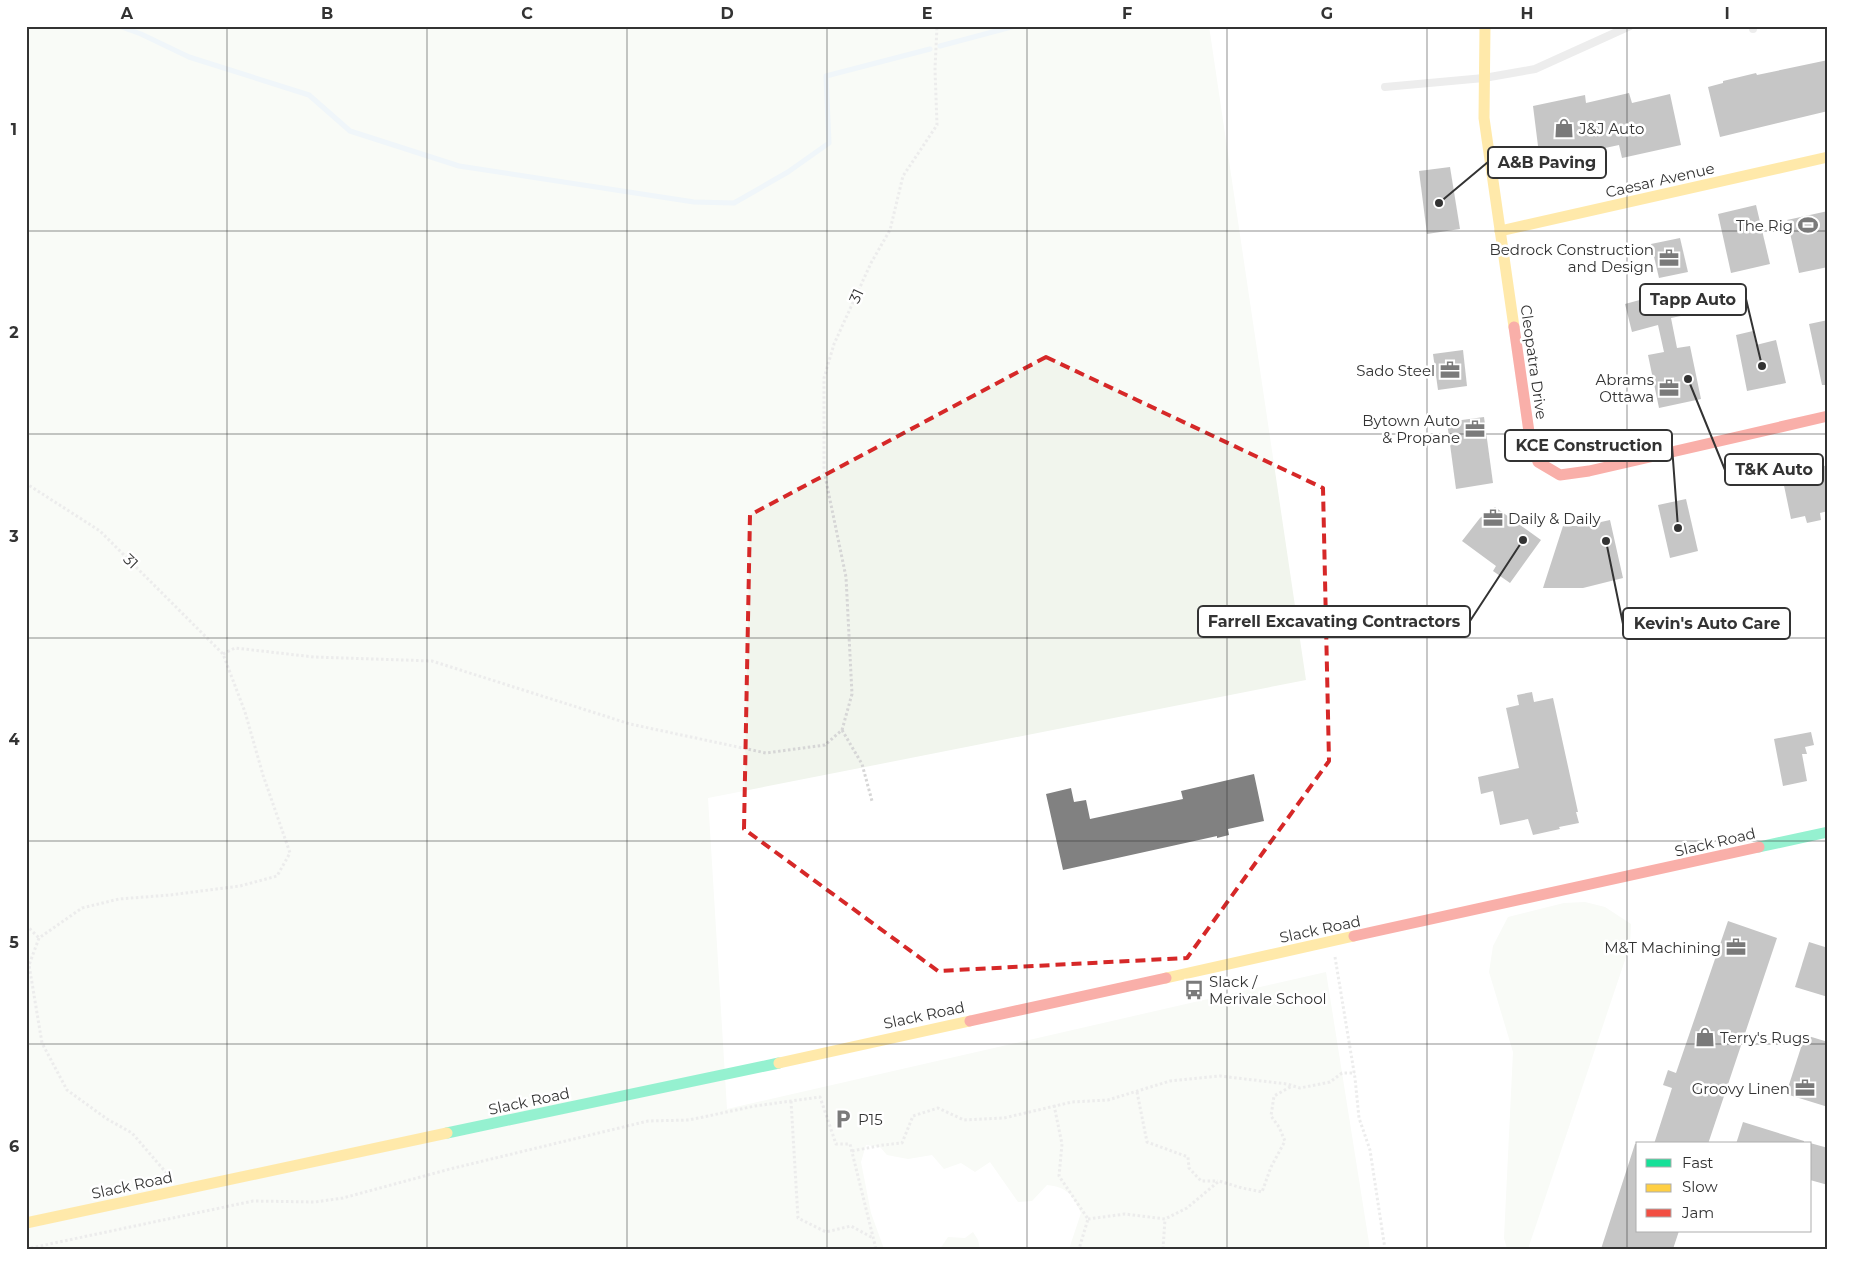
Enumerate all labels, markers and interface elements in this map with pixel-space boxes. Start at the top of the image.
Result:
text: A [120,4,134,23]
text: B [321,4,333,23]
text: C [521,4,533,23]
text: D [720,4,734,23]
text: E [922,4,932,23]
text: F [1122,4,1132,23]
text: G [1321,4,1333,23]
text: H [1521,4,1533,23]
text: I [1724,4,1730,23]
shop icon: J&J Auto [1553,117,1575,139]
place label: J&J Auto [1578,119,1644,138]
text: 1 [11,120,17,139]
callout: A&B Paving [1488,147,1606,178]
text: A&B Paving [1497,153,1596,172]
street label: Caesar Avenue [1604,158,1716,202]
sports icon: The Rig [1797,214,1819,236]
place label: The Rig [1736,216,1793,235]
place label: Bedrock Construction and Design [1489,240,1654,276]
office icon: Bedrock Construction and Design [1658,247,1680,269]
callout: Tapp Auto [1640,284,1746,315]
street label: 31 [844,286,868,306]
text: Tapp Auto [1650,290,1736,309]
street label: Cleopatra Drive [1517,303,1551,421]
text: 2 [9,323,19,342]
office icon: Sado Steel [1439,359,1461,381]
place label: Sado Steel [1356,361,1435,380]
place label: Abrams Ottawa [1596,370,1654,406]
office icon: Abrams Ottawa [1658,377,1680,399]
place label: Bytown Auto & Propane [1362,411,1460,447]
office icon: Bytown Auto & Propane [1464,418,1486,440]
callout: KCE Construction [1505,430,1672,461]
text: KCE Construction [1515,436,1663,455]
callout: T&K Auto [1725,454,1823,485]
text: T&K Auto [1735,460,1813,479]
office icon: Daily & Daily [1482,507,1504,529]
place label: Daily & Daily [1508,509,1602,528]
text: 3 [8,527,19,546]
street label: 31 [119,549,143,573]
callout: Farrell Excavating Contractors [1198,606,1470,637]
callout: Kevin's Auto Care [1623,608,1790,639]
text: Farrell Excavating Contractors [1208,612,1461,631]
text: Kevin's Auto Care [1634,614,1780,633]
text: 4 [8,730,20,749]
street label: Slack Road [1673,823,1757,861]
street label: Slack Road [1278,911,1362,947]
text: 5 [9,933,19,952]
office icon: M&T Machining [1725,936,1747,958]
place label: M&T Machining [1604,938,1721,957]
place label: Slack / Merivale School [1209,972,1327,1008]
bus stop icon: Slack / Merivale School [1183,979,1205,1001]
street label: Slack Road [882,997,966,1033]
shop icon: Terry's Rugs [1694,1026,1716,1048]
place label: Terry's Rugs [1720,1028,1810,1047]
office icon: Groovy Linen [1794,1077,1816,1099]
place label: Groovy Linen [1692,1079,1790,1098]
street label: Slack Road [487,1083,571,1119]
parking icon: P15 [832,1108,854,1130]
place label: P15 [858,1110,883,1129]
text: 6 [9,1137,19,1156]
legend [1636,1142,1812,1232]
text: Fast [1682,1153,1713,1172]
street label: Slack Road [90,1167,174,1203]
text: Slow [1682,1177,1718,1196]
text: Jam [1681,1203,1714,1222]

